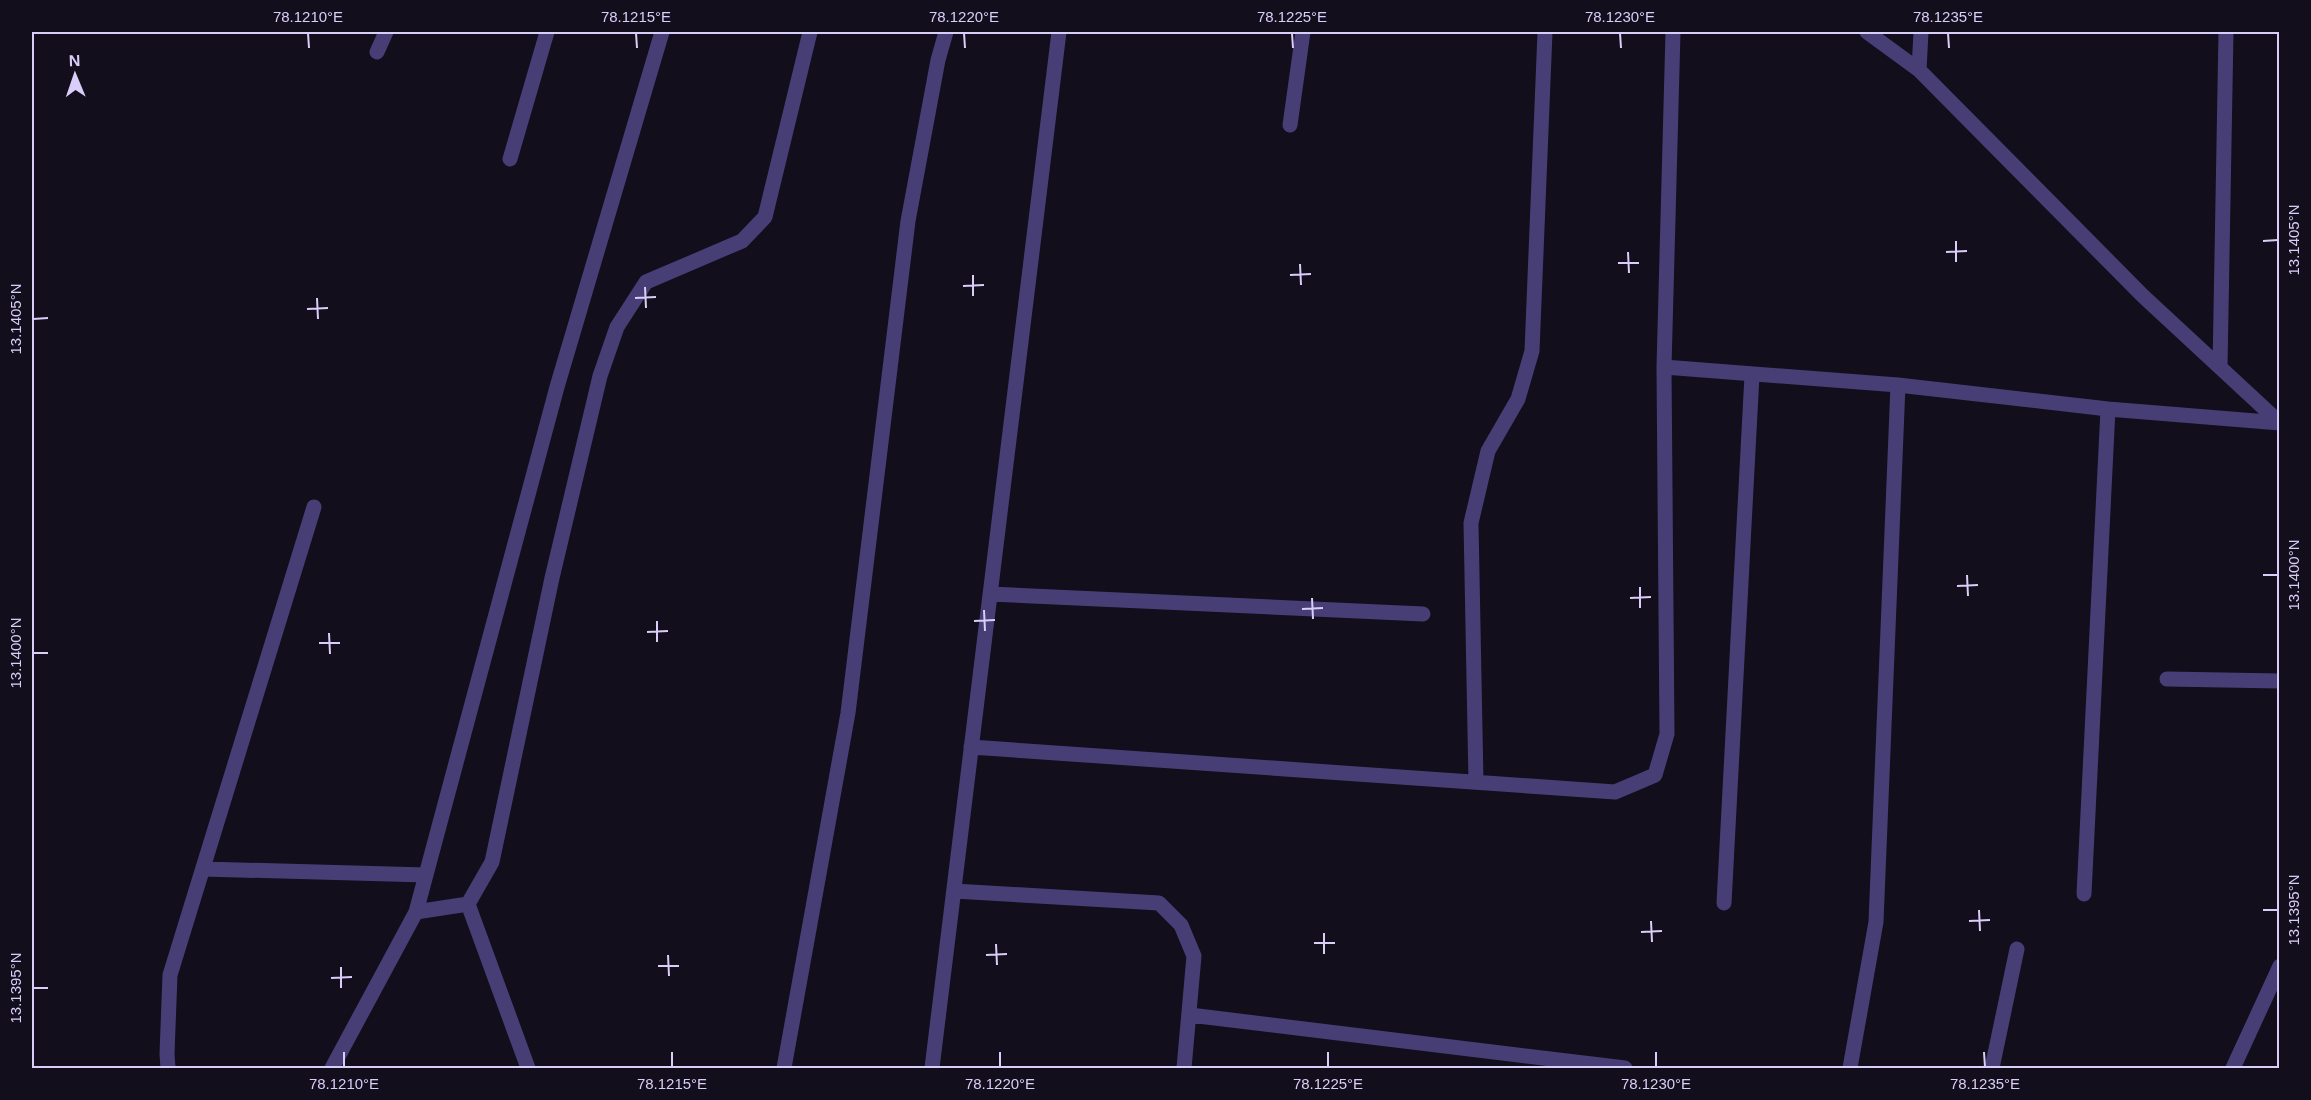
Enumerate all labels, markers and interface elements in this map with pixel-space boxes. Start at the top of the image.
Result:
text: 78.1210°E [273,8,343,25]
text: 78.1215°E [601,8,671,25]
text: 78.1220°E [929,8,999,25]
text: 78.1225°E [1257,8,1327,25]
text: 78.1230°E [1585,8,1655,25]
text: 78.1235°E [1913,8,1983,25]
north arrow [45,45,105,105]
text: N [68,52,81,69]
text: 13.1405°N [2285,204,2302,276]
text: 13.1405°N [7,283,24,355]
text: 13.1400°N [2285,539,2302,611]
text: 13.1400°N [7,617,24,689]
text: 13.1395°N [2285,874,2302,946]
text: 13.1395°N [7,952,24,1024]
text: 78.1210°E [309,1075,379,1092]
text: 78.1215°E [637,1075,707,1092]
text: 78.1220°E [965,1075,1035,1092]
text: 78.1225°E [1293,1075,1363,1092]
text: 78.1230°E [1621,1075,1691,1092]
text: 78.1235°E [1950,1075,2020,1092]

